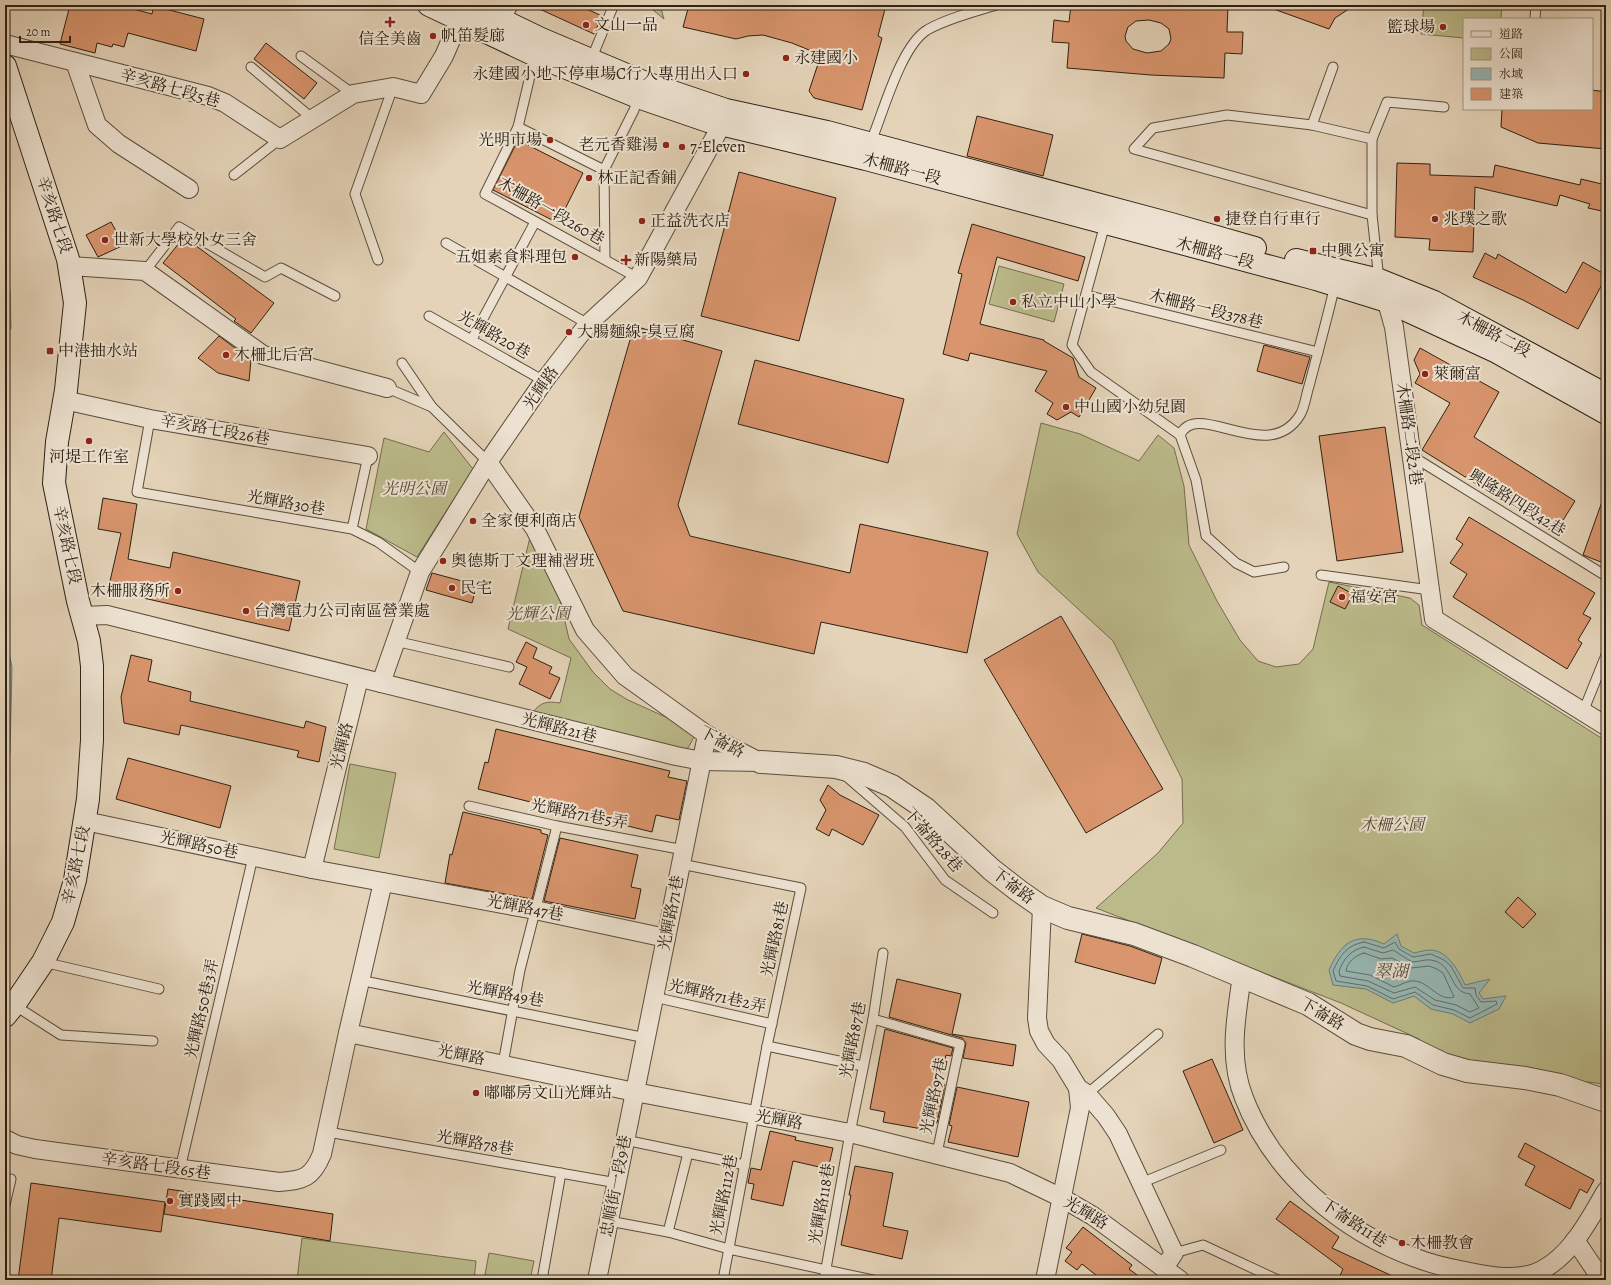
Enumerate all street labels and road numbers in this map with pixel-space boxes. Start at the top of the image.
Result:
street label: 辛亥路七段5巷 [118,63,222,113]
street label: 木柵路一段 [861,148,943,190]
street label: 木柵路一段260巷 [494,172,608,250]
street label: 辛亥路七段 [31,174,77,256]
street label: 木柵路一段 [1174,232,1256,274]
street label: 木柵路一段378巷 [1147,284,1265,334]
street label: 光輝路20巷 [454,305,534,365]
street label: 木柵路二段 [1454,306,1534,362]
street label: 光輝路 [518,362,564,414]
street label: 木柵路二段2巷 [1391,381,1427,487]
street label: 辛亥路七段26巷 [158,410,272,450]
street label: 興隆路四段42巷 [1464,464,1570,542]
street label: 光輝路30巷 [245,485,327,521]
street label: 辛亥路七段 [48,504,86,586]
street label: 光輝路21巷 [519,708,599,748]
street label: 光輝路 [326,720,358,772]
street label: 下崙路 [696,721,748,763]
street label: 光輝路71巷5弄 [528,794,630,834]
street label: 下崙路28巷 [899,803,967,877]
street label: 辛亥路七段 [57,824,95,906]
street label: 光輝路50巷 [158,826,240,864]
street label: 下崙路 [987,863,1039,909]
street label: 光輝路71巷 [653,873,689,953]
street label: 光輝路47巷 [485,890,565,926]
street label: 光輝路81巷 [756,899,794,979]
street label: 光輝路50巷3弄 [180,957,224,1061]
street label: 光輝路71巷2弄 [666,974,768,1018]
street label: 光輝路49巷 [464,976,546,1012]
street label: 下崙路 [1296,992,1348,1036]
street label: 光輝路87巷 [835,999,871,1081]
street label: 光輝路 [435,1040,487,1070]
street label: 光輝路97巷 [915,1056,953,1136]
street label: 光輝路 [753,1105,805,1135]
street label: 光輝路78巷 [434,1125,516,1161]
street label: 忠順街一段9巷 [595,1133,637,1239]
street label: 辛亥路七段65巷 [100,1147,212,1185]
street label: 光輝路112巷 [705,1152,743,1238]
street label: 光輝路118巷 [804,1161,840,1247]
street label: 光輝路 [1060,1191,1112,1235]
street label: 下崙路11巷 [1317,1193,1391,1253]

